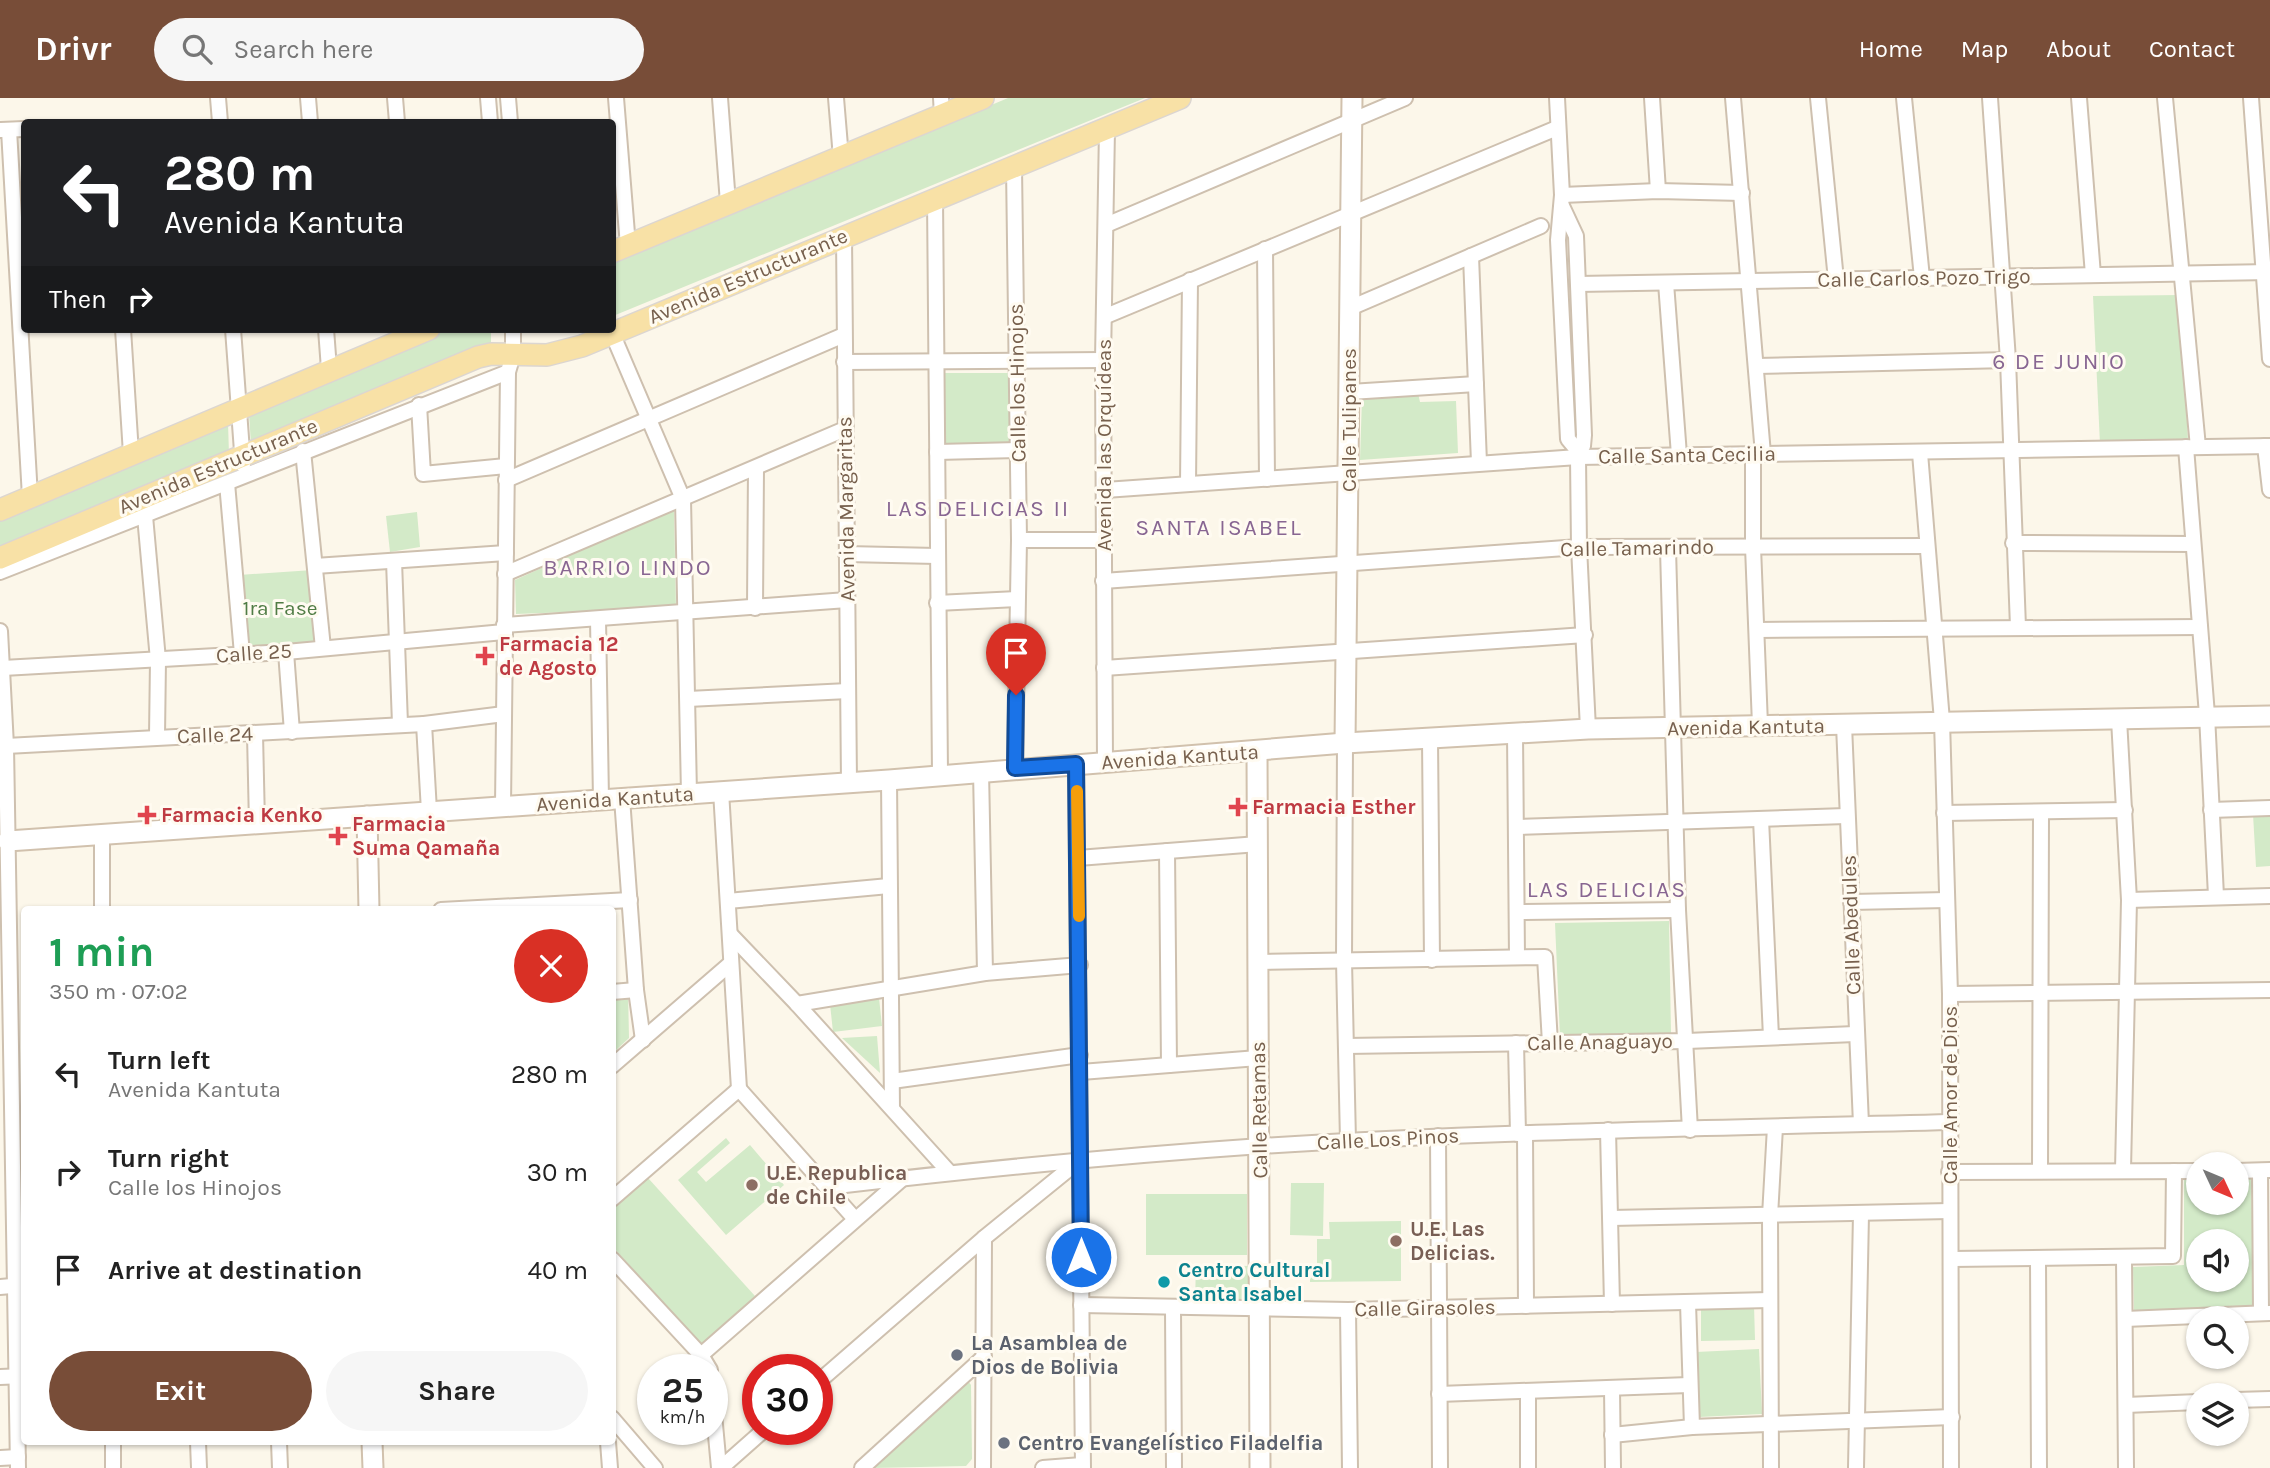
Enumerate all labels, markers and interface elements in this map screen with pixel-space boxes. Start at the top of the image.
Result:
search box [154,18,644,81]
text: Drivr [35,30,112,68]
icon: search [178,30,216,68]
text: Search here [234,34,373,65]
text: Home [1859,35,1923,63]
text: Map [1961,35,2008,63]
text: About [2046,35,2111,63]
text: Contact [2149,35,2235,63]
text: 280 m [164,145,315,202]
icon: left [49,147,140,238]
text: Avenida Kantuta [164,204,405,241]
street label: Avenida Estructurante [645,223,851,329]
street label: Calle Carlos Pozo Trigo [1817,264,2031,292]
icon: right [121,280,159,318]
text: Then [49,284,107,315]
street label: Calle los Hinojos [1004,303,1030,463]
street label: Avenida las Orquídeas [1092,339,1116,551]
street label: Calle Tulipanes [1337,348,1361,492]
district label: 6 DE JUNIO [1992,348,2126,375]
street label: Avenida Estructurante [115,413,321,519]
street label: Avenida Margaritas [832,416,860,602]
street label: Calle Santa Cecilia [1598,441,1776,469]
district label: LAS DELICIAS II [886,495,1070,522]
district label: SANTA ISABEL [1135,514,1303,541]
street label: Calle Tamarindo [1560,535,1714,561]
district label: BARRIO LINDO [543,554,713,581]
park label: 1ra Fase [243,596,317,620]
pin [986,623,1046,695]
place label: Farmacia 12 de Agosto [499,632,619,680]
icon: arrive [997,634,1035,672]
street label: Calle 25 [215,638,293,668]
marker: Farmacia 12 de Agosto [477,648,493,664]
street label: Avenida Kantuta [1667,714,1825,740]
street label: Calle 24 [177,722,254,748]
street label: Avenida Kantuta [1100,740,1260,774]
street label: Avenida Kantuta [535,782,695,816]
place label: Farmacia Esther [1252,795,1416,819]
marker: Farmacia Esther [1230,799,1246,815]
place label: Farmacia Kenko [161,803,323,827]
marker: Farmacia Kenko [139,807,155,823]
place label: Farmacia Suma Qamaña [352,812,500,860]
marker: Farmacia Suma Qamaña [330,828,346,844]
street label: Calle Abedules [1837,855,1865,995]
district label: LAS DELICIAS [1527,876,1687,903]
text: 1 min [49,927,154,977]
button: close [514,929,588,1003]
text: 350 m · 07:02 [49,978,188,1005]
street label: Calle Amor de Dios [1938,1006,1962,1184]
street label: Calle Anaguayo [1527,1029,1673,1055]
street label: Calle Retamas [1246,1041,1272,1179]
text: Turn left [108,1045,210,1076]
icon: left [49,1055,87,1093]
text: 280 m [511,1059,588,1090]
text: Avenida Kantuta [108,1076,281,1103]
street label: Calle Los Pinos [1316,1123,1460,1155]
text: Turn right [108,1143,229,1174]
north arrow [2186,1152,2249,1214]
map controls [2186,1152,2249,1446]
icon: right [49,1153,87,1191]
text: 30 m [527,1157,588,1188]
place label: U.E. Republica de Chile [766,1161,907,1209]
text: Calle los Hinojos [108,1174,282,1201]
marker: U.E. Republica de Chile [744,1177,760,1193]
place label: U.E. Las Delicias. [1410,1217,1495,1265]
position arrow [1044,1220,1118,1294]
button: sound [2186,1229,2249,1292]
marker: U.E. Las Delicias. [1388,1233,1404,1249]
icon: arrive [49,1251,87,1289]
text: Arrive at destination [108,1255,362,1286]
text: 40 m [528,1255,588,1286]
place label: Centro Cultural Santa Isabel [1178,1258,1330,1306]
marker: Centro Cultural Santa Isabel [1156,1274,1172,1290]
street label: Calle Girasoles [1354,1295,1496,1321]
button: search [2186,1306,2249,1369]
place label: La Asamblea de Dios de Bolivia [971,1331,1127,1379]
marker: La Asamblea de Dios de Bolivia [949,1347,965,1363]
button: Exit [49,1351,312,1431]
button: Share [326,1351,588,1431]
speed limit sign: 30 [742,1354,833,1445]
text: 25 [662,1370,703,1411]
button: layers [2186,1383,2249,1446]
text: km/h [660,1406,705,1428]
place label: Centro Evangelístico Filadelfia [1018,1431,1323,1455]
marker: Centro Evangelístico Filadelfia [996,1435,1012,1451]

